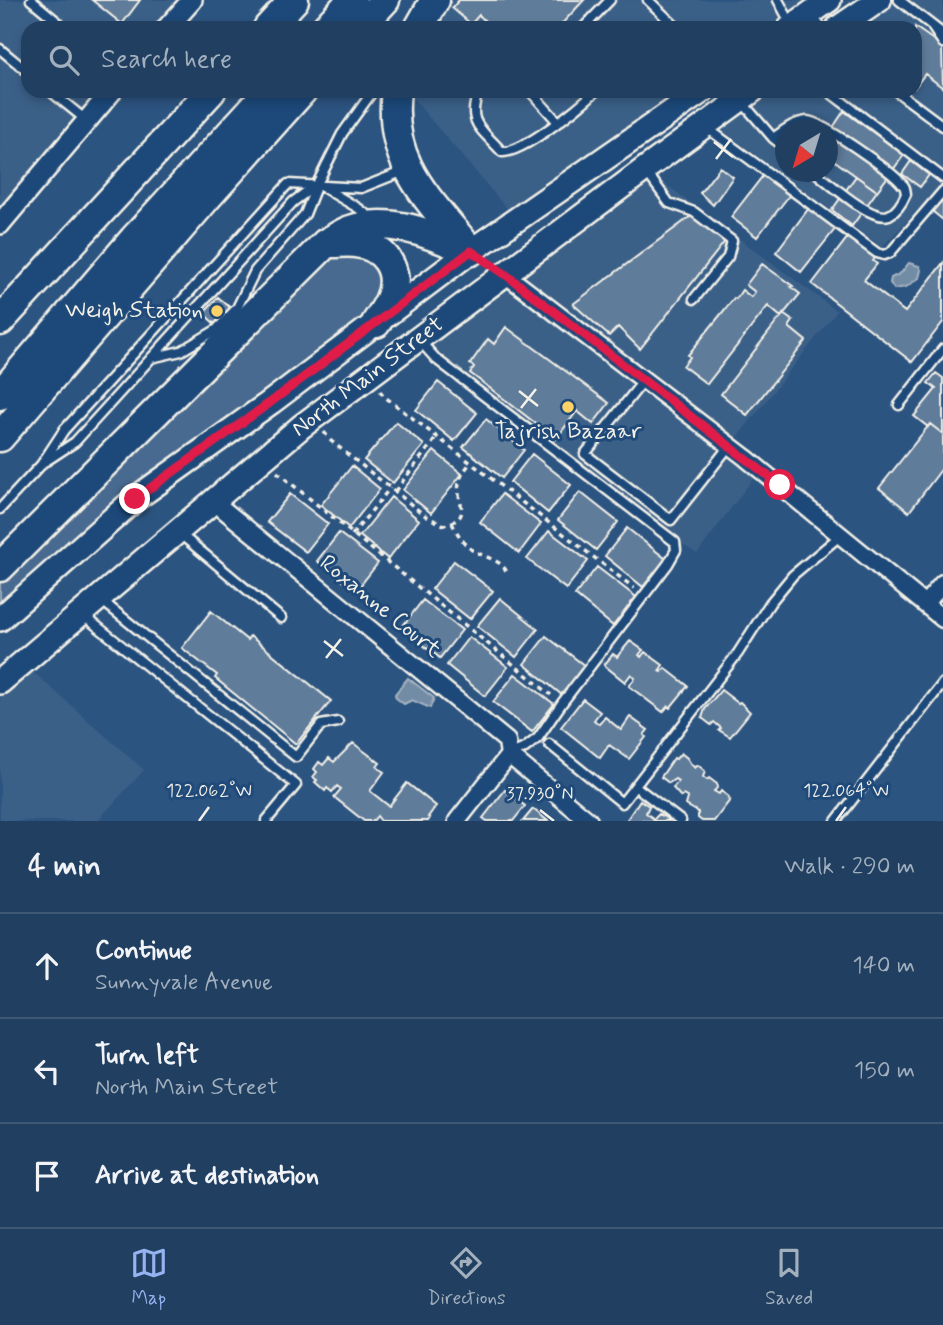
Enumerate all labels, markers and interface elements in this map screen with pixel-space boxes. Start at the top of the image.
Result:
search box [21,21,922,98]
icon: search [45,41,83,79]
text: Search here [101,43,232,77]
north arrow [775,119,838,182]
place label: Weigh Station [65,296,203,326]
marker: Weigh Station [209,303,225,319]
street label: North Main Street [286,310,450,444]
marker: Tajrish Bazaar [560,399,576,415]
place label: Tajrish Bazaar [495,417,642,447]
route start [764,469,795,500]
route end [119,483,150,514]
street label: Roxanne Court [313,549,447,666]
text: 122.062°W [166,779,252,803]
text: 122.064°W [803,779,889,803]
text: 37.930°N [507,782,573,806]
text: 4 min [28,847,101,886]
text: Walk · 290 m [784,852,915,882]
text: Continue [95,934,192,968]
icon: ahead [28,947,66,985]
text: 140 m [852,951,915,981]
text: Sunnyvale Avenue [95,968,273,998]
text: Turn left [95,1039,199,1073]
icon: left [28,1052,66,1090]
text: 150 m [854,1056,915,1086]
text: North Main Street [95,1073,278,1103]
icon: arrive [28,1157,66,1195]
text: Arrive at destination [95,1159,319,1193]
tab: Map [130,1244,168,1311]
tab: Directions [427,1244,506,1311]
tab: Saved [765,1244,813,1311]

